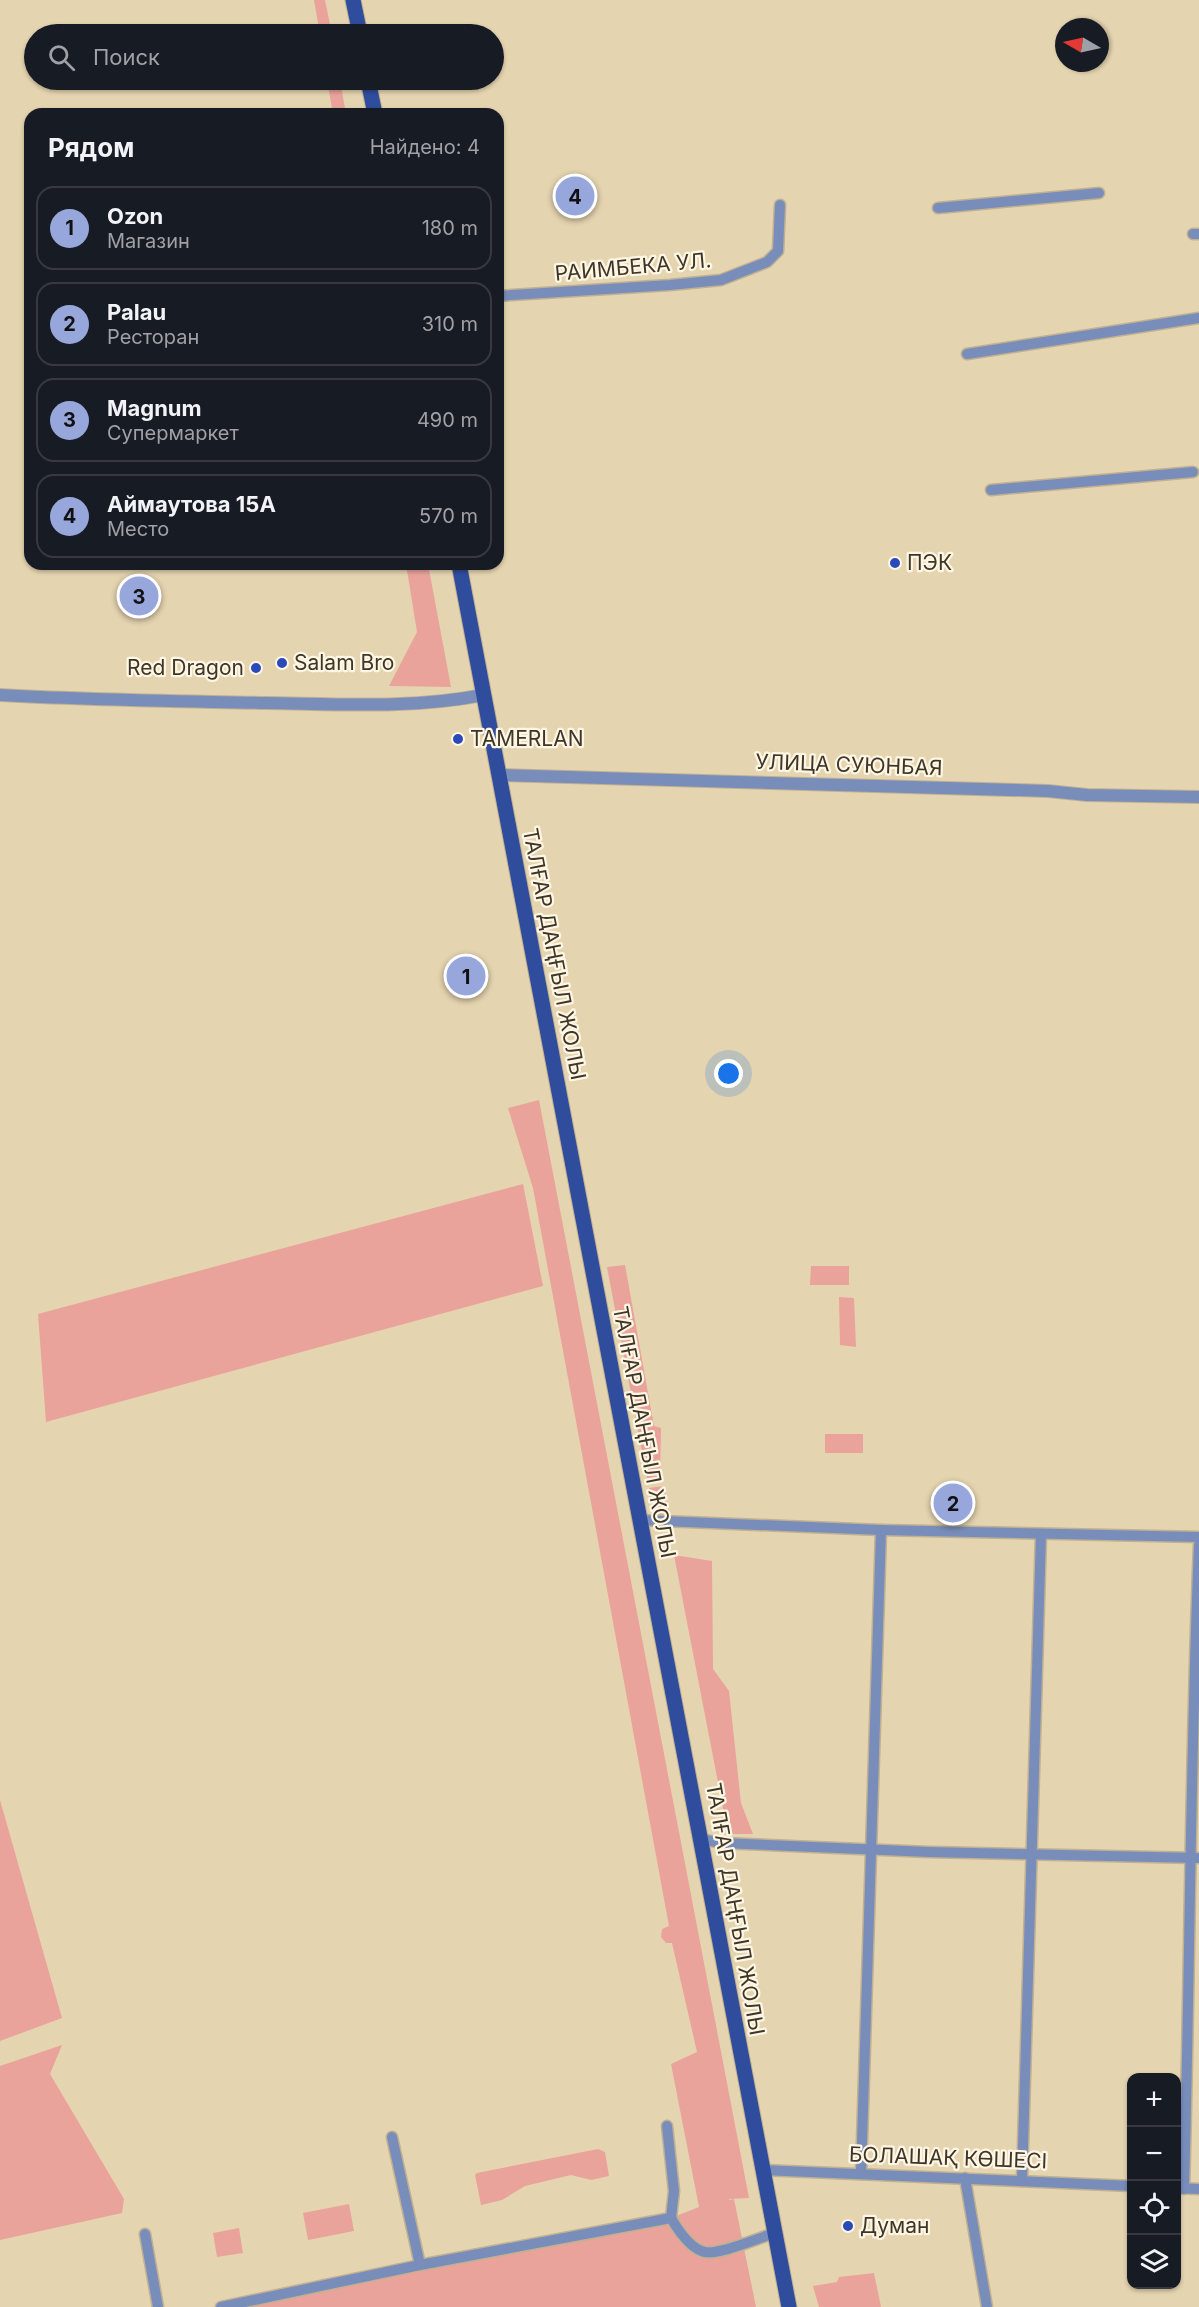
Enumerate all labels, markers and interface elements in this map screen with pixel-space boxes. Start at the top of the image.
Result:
north arrow [1055,18,1109,72]
search box [24,24,504,90]
icon: search [45,41,78,74]
text: Поиск [93,44,160,70]
text: Рядом [48,132,134,163]
text: Найдено: 4 [370,135,480,159]
pin: 4 [556,174,594,218]
text: Ozon [107,203,163,229]
text: 1 [65,216,74,240]
text: 180 m [422,216,478,240]
text: Магазин [107,229,190,253]
street label: РАИМБЕКА УЛ. [554,247,712,286]
text: Palau [107,299,166,325]
text: 2 [63,312,76,336]
text: 310 m [422,312,478,336]
text: Ресторан [107,325,199,349]
text: Magnum [107,395,202,421]
text: 3 [63,408,76,432]
text: 490 m [417,408,478,432]
text: Супермаркет [107,421,239,445]
text: Аймаутова 15А [107,491,276,517]
text: 4 [63,504,76,528]
text: 570 m [419,504,478,528]
text: Место [107,517,169,541]
place label: ПЭК [907,550,952,575]
marker: ПЭК [888,556,902,570]
pin: 3 [120,574,158,618]
place label: Salam Bro [294,650,394,675]
place label: Red Dragon [127,655,244,680]
marker: Salam Bro [275,656,289,670]
marker: Red Dragon [249,661,263,675]
place label: TAMERLAN [470,726,584,751]
marker: TAMERLAN [451,732,465,746]
street label: УЛИЦА СУЮНБАЯ [755,749,943,780]
street label: ТАЛҒАР ДАҢҒЫЛ ЖОЛЫ [518,826,591,1082]
pin: 1 [446,954,486,998]
your location [714,1059,743,1088]
street label: ТАЛҒАР ДАҢҒЫЛ ЖОЛЫ [608,1304,681,1560]
pin: 2 [934,1480,972,1526]
street label: ТАЛҒАР ДАҢҒЫЛ ЖОЛЫ [701,1781,770,2037]
map controls [1127,2073,1181,2289]
button: + [1127,2073,1181,2127]
button: − [1127,2127,1181,2181]
street label: БОЛАШАҚ КӨШЕСІ [848,2142,1048,2173]
button: locate [1127,2181,1181,2235]
place label: Думан [860,2213,929,2238]
marker: Думан [841,2219,855,2233]
button: layers [1127,2235,1181,2289]

